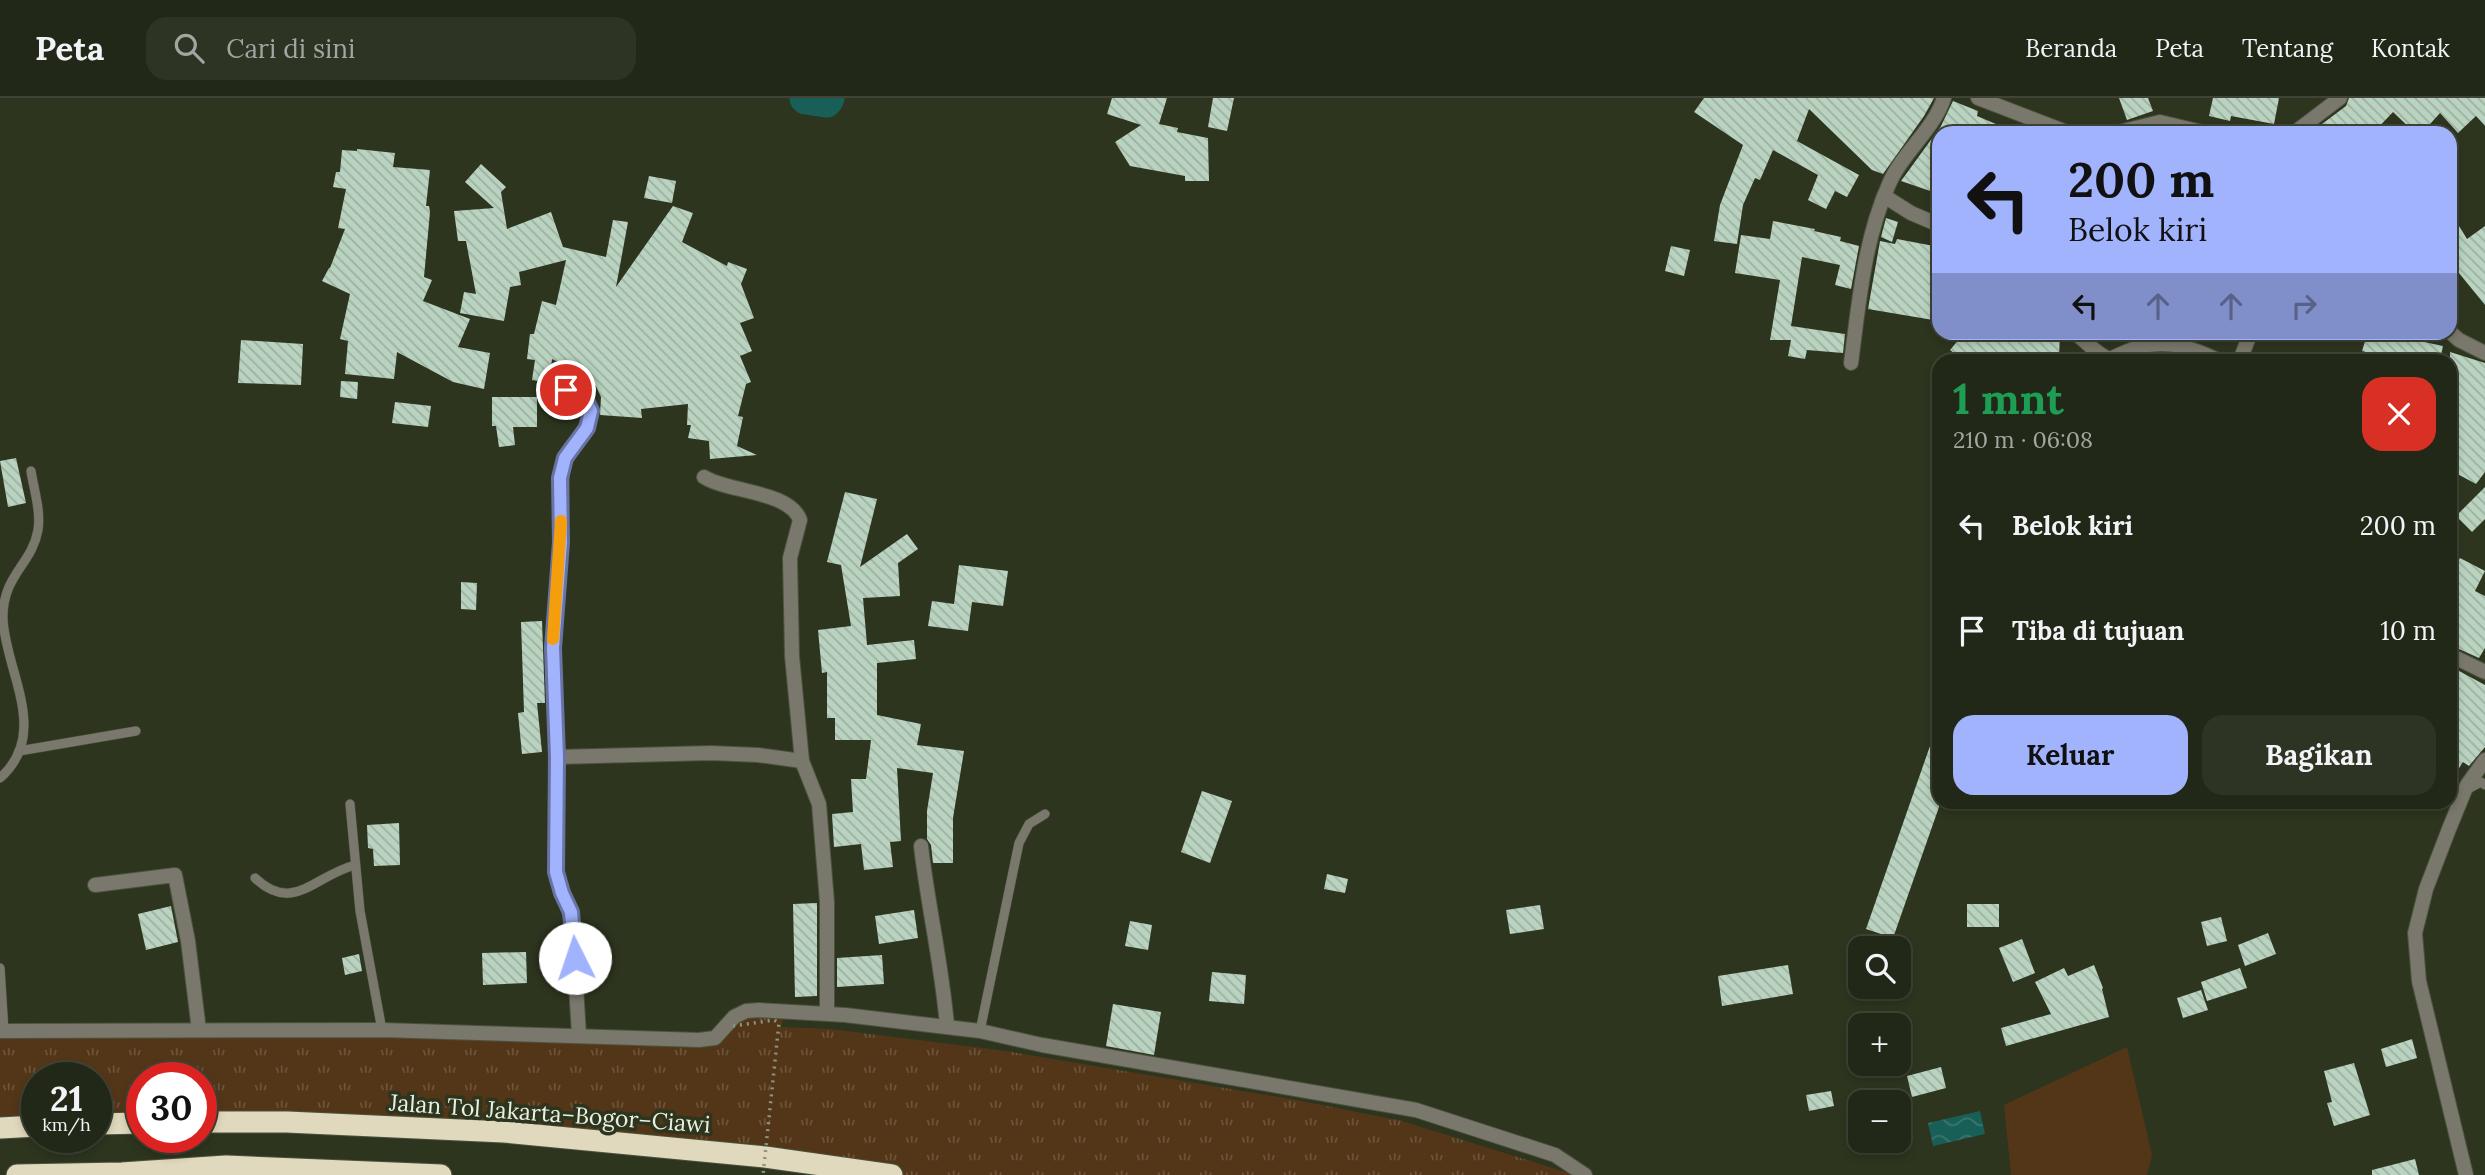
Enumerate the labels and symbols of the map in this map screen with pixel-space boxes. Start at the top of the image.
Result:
pin [536,360,596,420]
position arrow [538,921,612,995]
speed limit sign: 30 [126,1062,217,1153]
street label: Jalan Tol Jakarta–Bogor–Ciawi [387,1087,712,1139]

